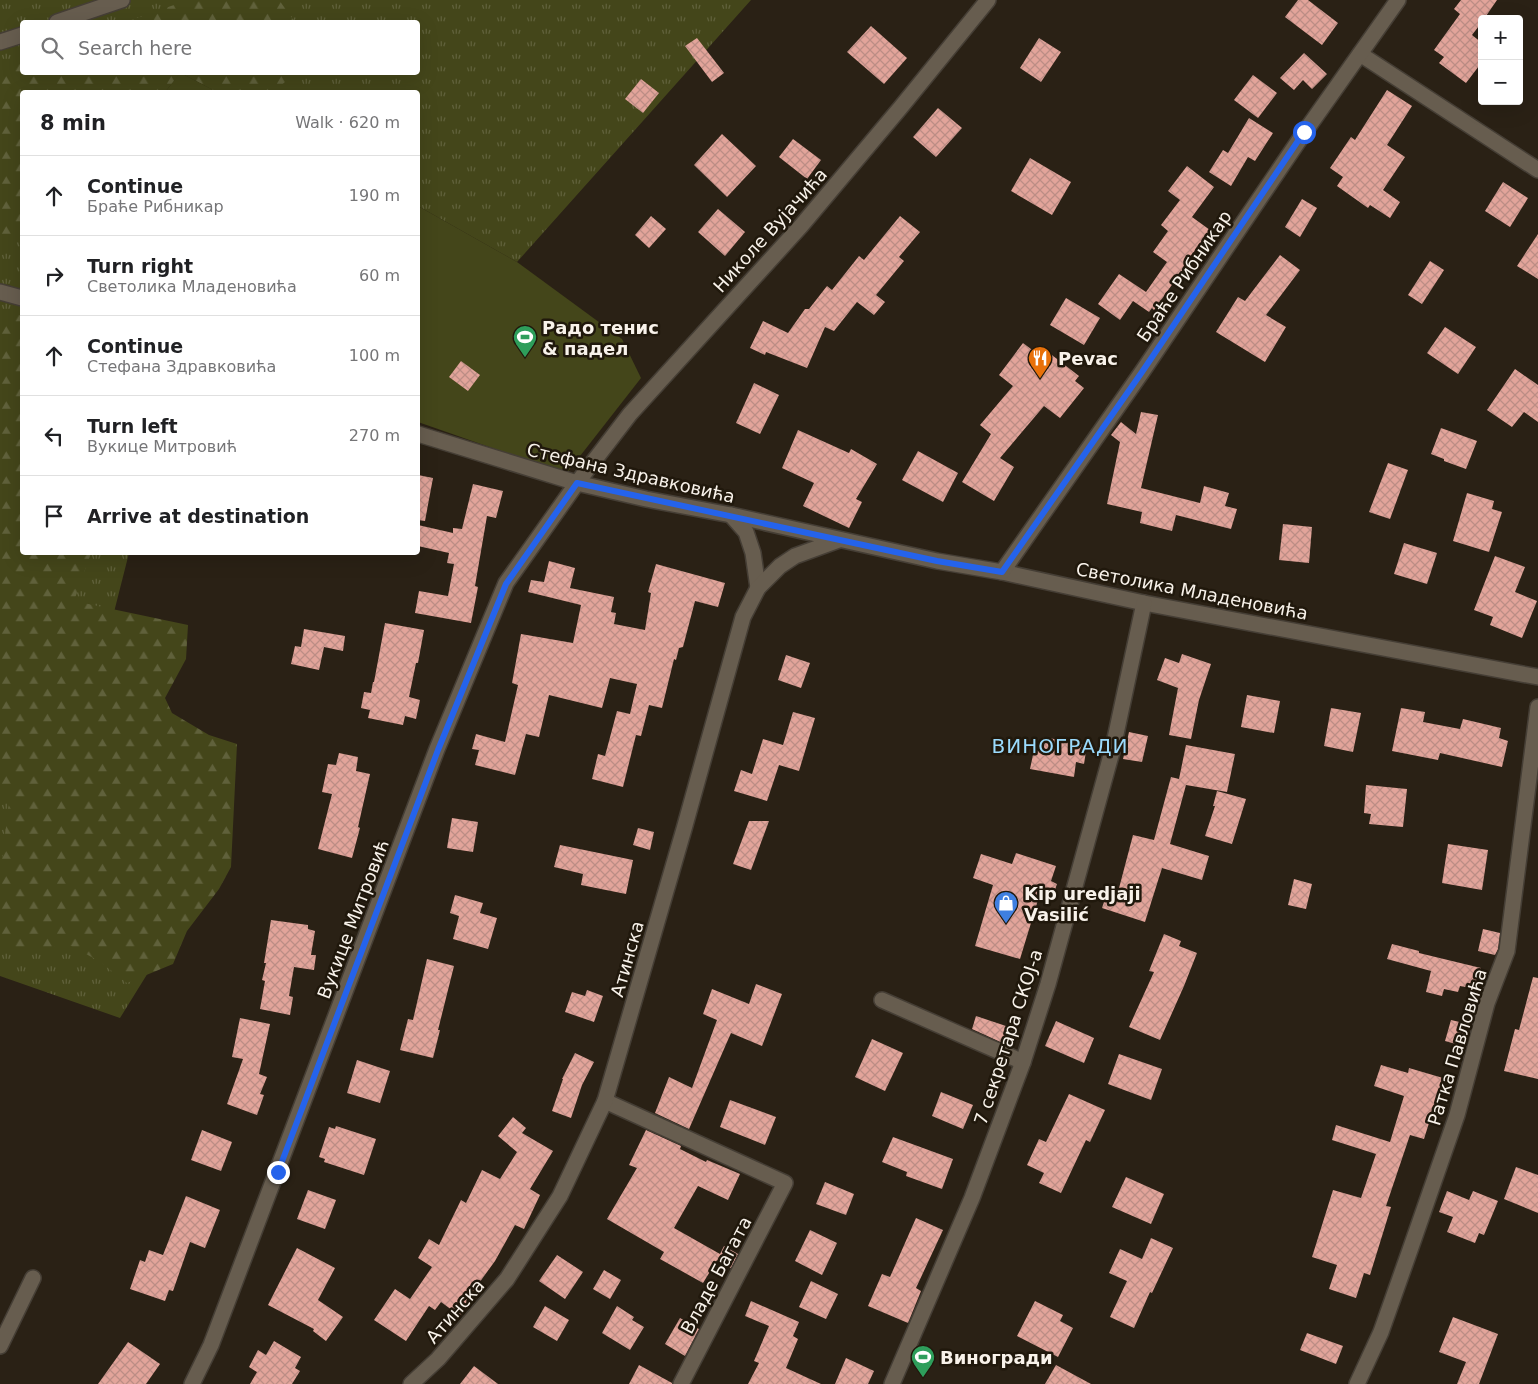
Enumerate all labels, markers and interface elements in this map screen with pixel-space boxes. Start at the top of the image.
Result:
map controls [1478,15,1523,105]
button: + [1478,15,1523,60]
search box [20,20,420,75]
icon: search [38,34,66,62]
text: Search here [78,37,192,59]
button: − [1478,60,1523,105]
text: 8 min [40,111,106,135]
text: Walk · 620 m [295,113,400,132]
route start [1293,121,1316,144]
street label: Николе Вујачића [709,164,831,296]
text: Continue [87,175,183,197]
icon: ahead [40,182,68,210]
text: 190 m [349,186,400,205]
text: Браће Рибникар [87,197,224,216]
street label: Браће Рибникар [1132,206,1236,346]
text: Turn right [87,255,193,277]
icon: right [40,262,68,290]
text: 60 m [359,266,400,285]
text: Светолика Младеновића [87,277,297,296]
place label: Радо тенис & падел [542,317,659,359]
sports icon: Радо тенис & падел [512,324,538,358]
text: Continue [87,335,183,357]
icon: ahead [40,342,68,370]
restaurant icon: Pevac [1027,345,1053,379]
text: 100 m [349,346,400,365]
place label: Pevac [1058,348,1118,369]
text: Стефана Здравковића [87,357,276,376]
text: Turn left [87,415,178,437]
icon: left [40,422,68,450]
text: 270 m [349,426,400,445]
text: Вукице Митровић [87,437,237,456]
street label: Стефана Здравковића [525,439,737,507]
icon: arrive [40,502,68,530]
text: Arrive at destination [87,505,309,527]
street label: Светолика Младеновића [1074,558,1310,624]
district label: ВИНОГРАДИ [992,734,1129,758]
street label: Вукице Митровић [313,836,393,1002]
place label: Kip uredjaji Vasilić [1024,883,1141,925]
shop icon: Kip uredjaji Vasilić [993,890,1019,924]
street label: Атинска [606,919,648,999]
street label: 7 секретара СКОЈ-а [970,946,1046,1128]
street label: Ратка Павловића [1423,966,1491,1128]
route end [267,1161,290,1184]
street label: Владе Багата [676,1213,756,1337]
street label: Атинска [421,1275,489,1347]
sports icon: Виногради [910,1344,936,1378]
place label: Виногради [940,1347,1053,1368]

